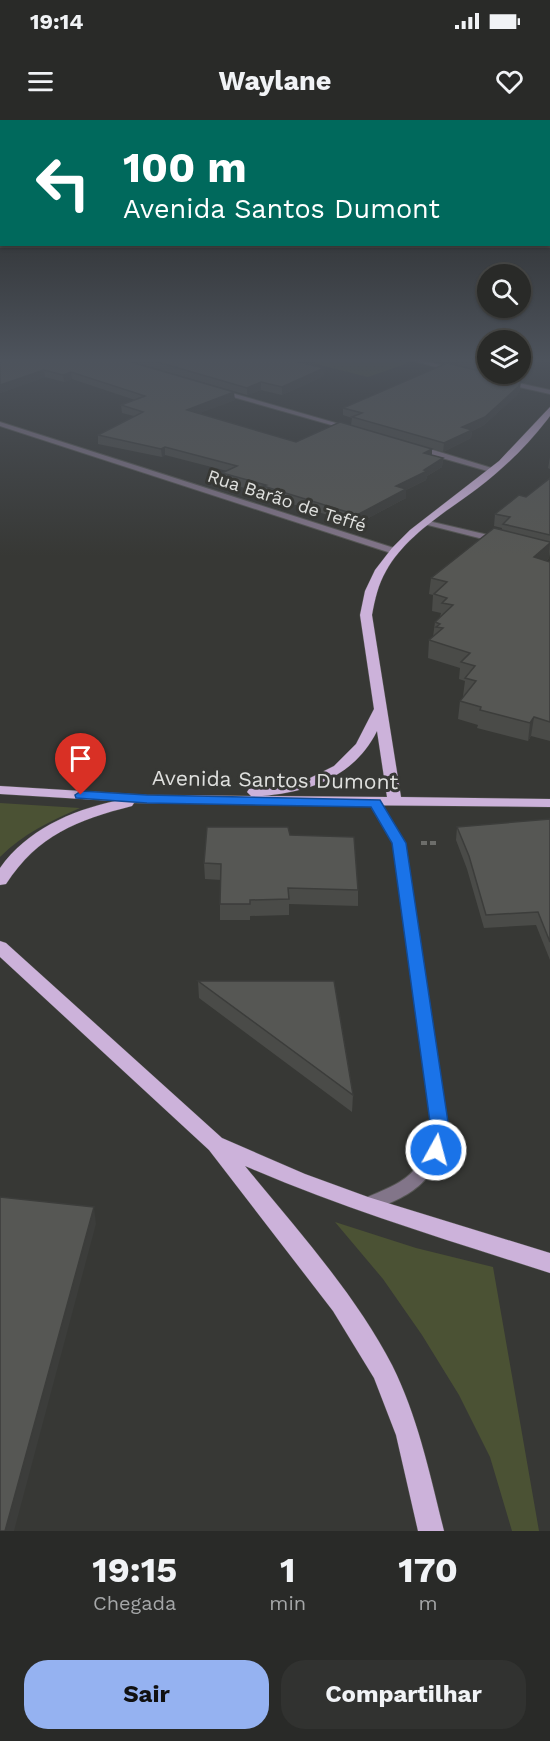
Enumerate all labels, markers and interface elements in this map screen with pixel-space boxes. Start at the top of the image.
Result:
text: 19:14 [30,9,83,34]
icon: menu [24,65,57,98]
text: Waylane [219,65,331,97]
icon: heart [493,65,526,98]
text: 100 m [123,143,247,192]
icon: left [24,144,102,222]
text: Avenida Santos Dumont [123,193,440,225]
map controls [477,264,531,384]
button: search [477,264,531,318]
button: layers [477,330,531,384]
street label: Rua Barão de Teffé [205,465,369,536]
pin [55,733,106,795]
icon: arrive [64,742,97,775]
street label: Avenida Santos Dumont [152,765,399,794]
position arrow [404,1118,468,1182]
text: 19:15 [92,1549,177,1591]
text: 1 [280,1549,295,1591]
text: 170 [398,1549,458,1591]
text: Chegada [93,1591,176,1615]
text: min [269,1591,306,1615]
text: m [419,1591,438,1615]
button: Sair [24,1660,269,1729]
button: Compartilhar [281,1660,526,1729]

